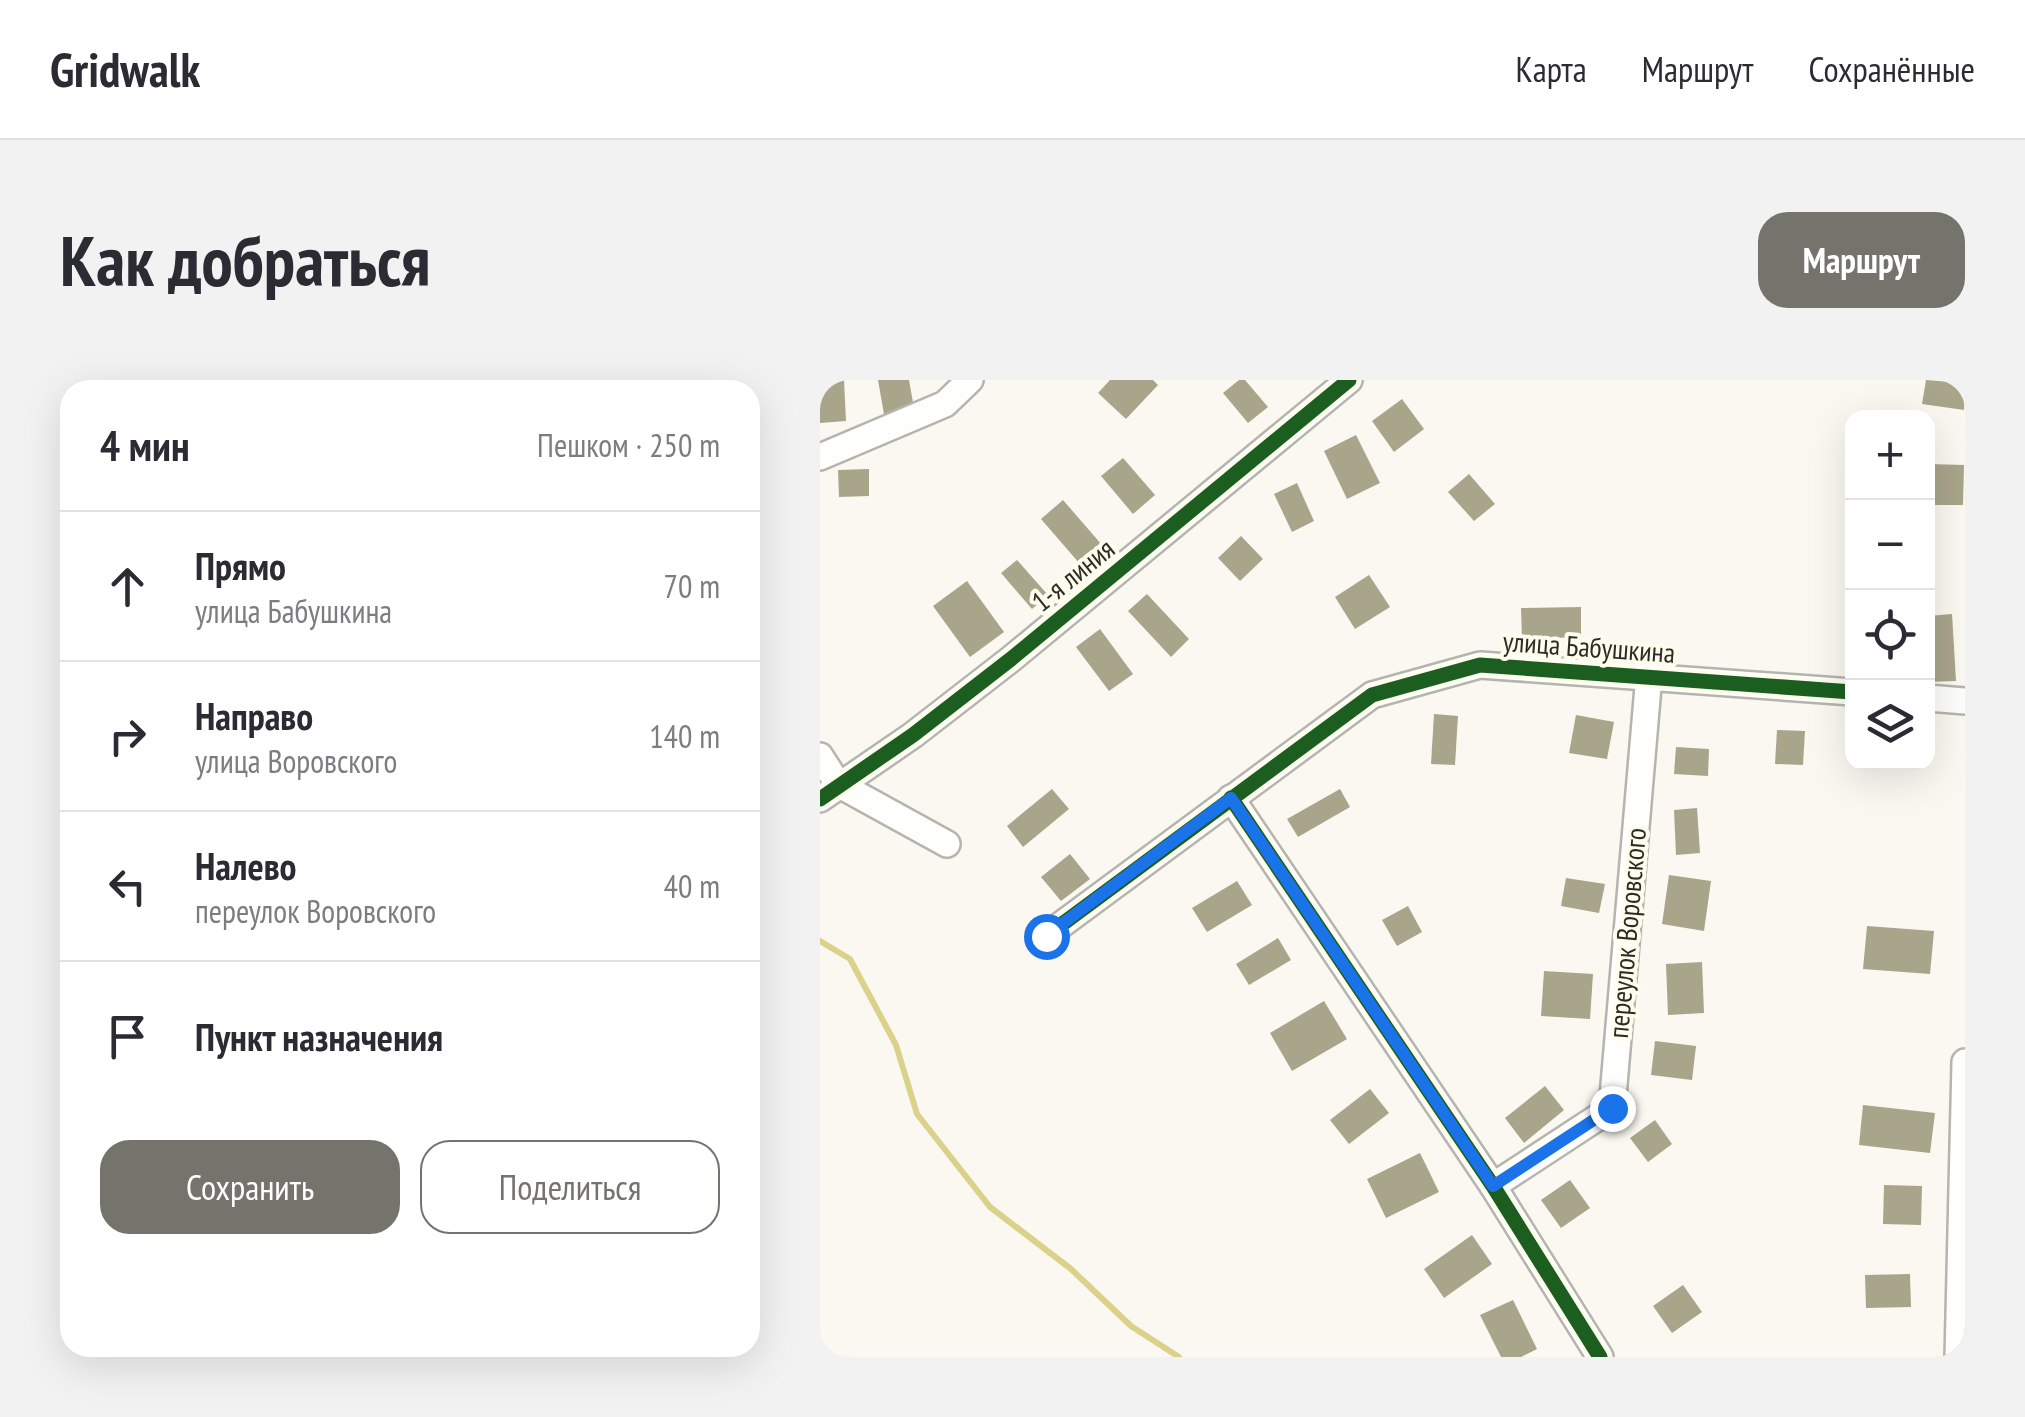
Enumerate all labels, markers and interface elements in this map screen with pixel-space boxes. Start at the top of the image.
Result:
text: Gridwalk [50,38,200,100]
text: Карта [1515,46,1587,92]
text: Маршрут [1642,46,1753,92]
text: Сохранённые [1808,46,1975,92]
button: Маршрут [1758,212,1965,308]
text: Как добраться [60,215,431,305]
map controls [1845,410,1935,770]
button: + [1845,410,1935,500]
text: 4 мин [100,418,190,473]
text: Пешком · 250 m [537,424,720,466]
button: − [1845,500,1935,590]
street label: 1-я линия [1024,530,1122,619]
text: Прямо [195,541,286,590]
icon: ahead [100,559,155,614]
text: 70 m [664,565,720,607]
text: улица Бабушкина [195,590,392,632]
button: locate [1845,590,1935,680]
street label: улица Бабушкина [1502,622,1676,671]
button: layers [1845,680,1935,770]
text: Направо [195,691,313,740]
icon: right [100,709,155,764]
text: 140 m [649,715,720,757]
text: улица Воровского [195,740,397,782]
street label: переулок Воровского [1599,826,1654,1040]
text: Налево [195,841,296,890]
icon: left [100,859,155,914]
text: 40 m [664,865,720,907]
text: переулок Воровского [195,890,436,932]
route start [1024,914,1070,960]
icon: arrive [100,1009,155,1064]
text: Пункт назначения [195,1012,443,1061]
route end [1590,1086,1636,1132]
button: Сохранить [100,1140,400,1234]
button: Поделиться [420,1140,720,1234]

